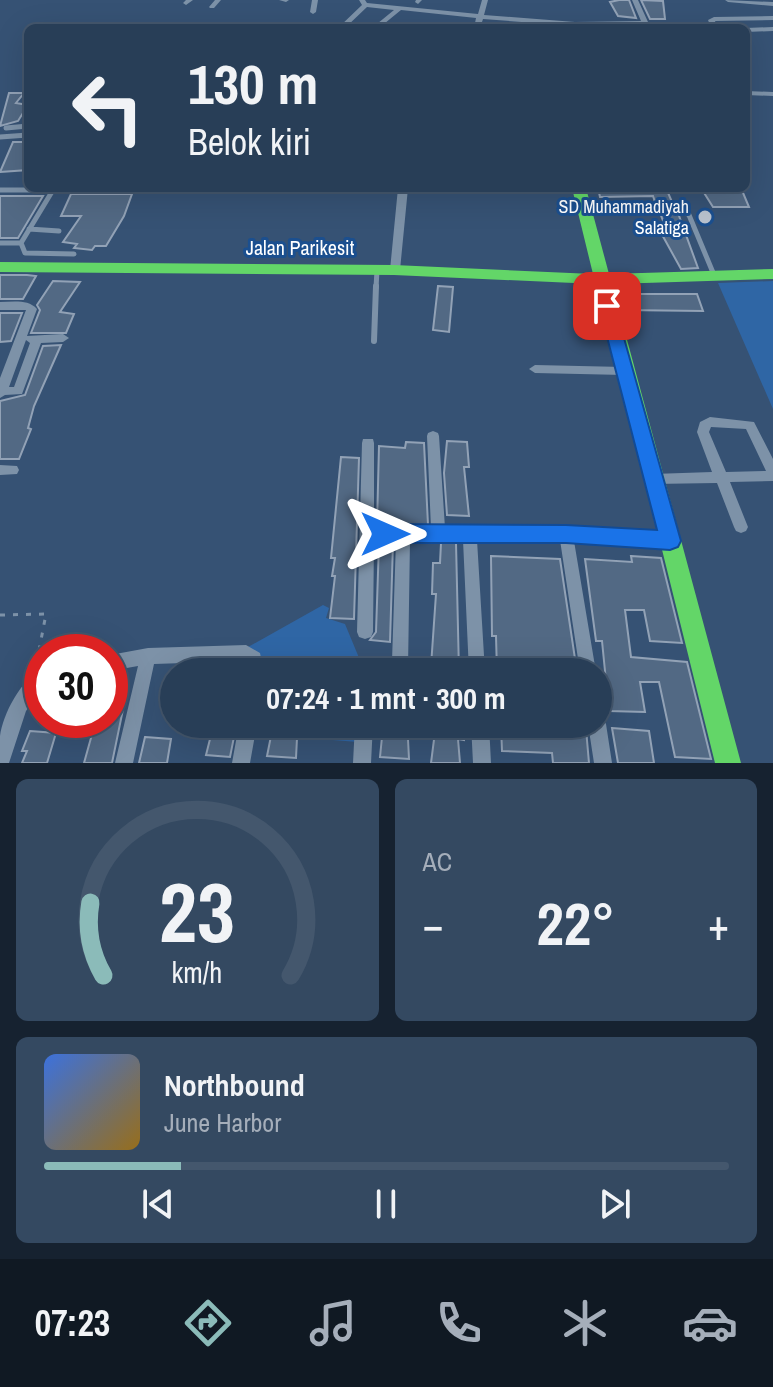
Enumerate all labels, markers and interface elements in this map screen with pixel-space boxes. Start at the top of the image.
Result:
text: 130 m [188,46,318,121]
icon: left [56,56,160,160]
text: Belok kiri [188,118,311,166]
place label: SD Muhammadiyah Salatiga [559,194,689,240]
marker: SD Muhammadiyah Salatiga [696,208,714,226]
street label: Jalan Parikesit [246,234,355,261]
pin [573,272,641,340]
icon: arrive [585,284,629,328]
position arrow [343,492,427,576]
speed limit sign: 30 [24,634,128,738]
text: 07:24 · 1 mnt · 300 m [266,678,506,718]
text: AC [423,844,452,879]
text: 23 [159,856,235,968]
text: 22° [536,883,615,964]
text: − [423,894,444,954]
text: + [708,894,729,954]
text: km/h [172,953,223,992]
text: Northbound [164,1065,305,1105]
text: June Harbor [164,1105,281,1140]
icon: previous [136,1182,180,1226]
icon: pause [364,1182,408,1226]
icon: next [593,1182,637,1226]
icon: directions [180,1295,236,1351]
icon: music [305,1295,361,1351]
icon: phone [431,1295,487,1351]
icon: climate [557,1295,613,1351]
icon: car [682,1295,738,1351]
text: 07:23 [35,1299,110,1347]

